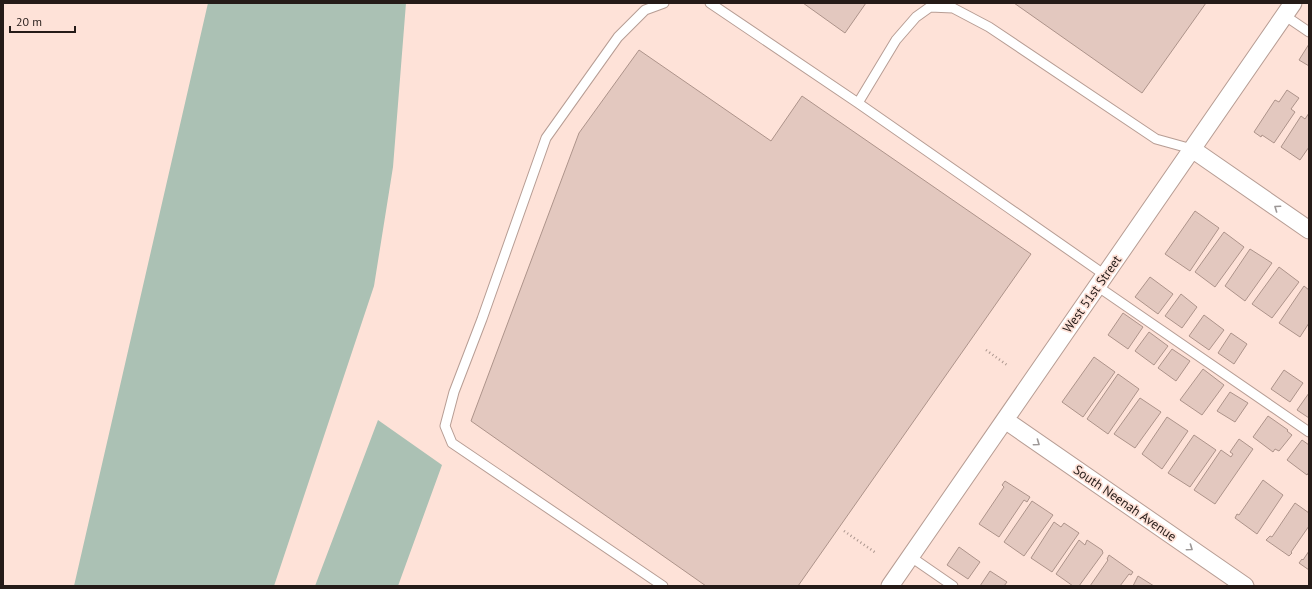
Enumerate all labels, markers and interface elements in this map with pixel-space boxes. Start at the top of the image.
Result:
scale bar [10,8,75,34]
text: 20 m [16,14,42,29]
one-way arrow [1274,205,1281,213]
street label: West 51st Street [1059,251,1125,336]
one-way arrow [1033,438,1040,446]
street label: South Neenah Avenue [1070,461,1180,545]
one-way arrow [1186,543,1193,551]

